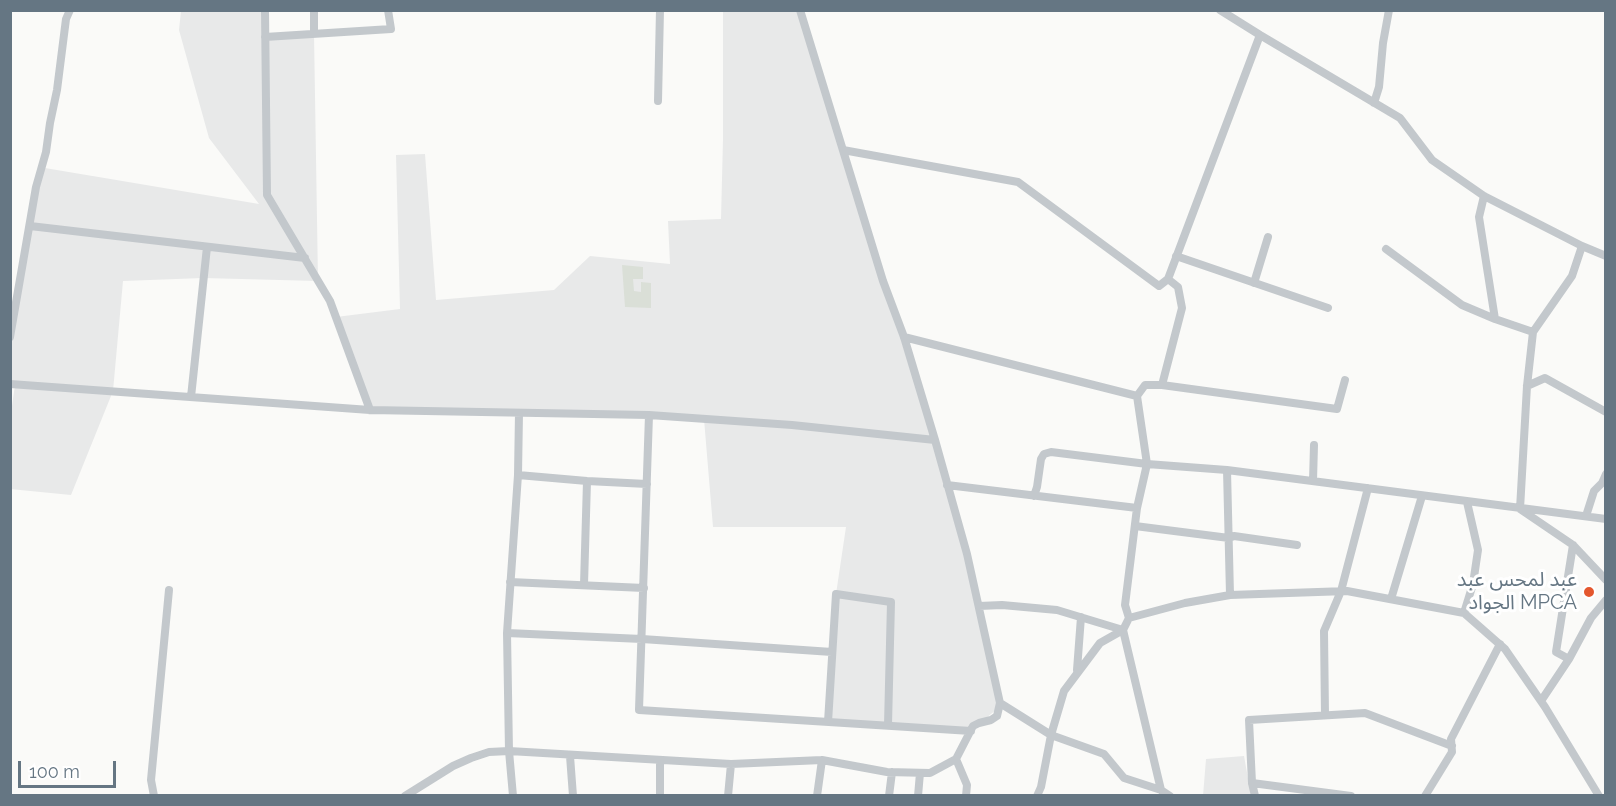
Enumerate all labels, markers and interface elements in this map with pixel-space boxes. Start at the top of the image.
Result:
place label: عبد لمحس عبد الجواد MPCA [1457,568,1577,615]
marker: عبد لمحس عبد الجواد MPCA [1582,585,1596,599]
scale bar [21,749,118,787]
text: 100 m [29,761,80,782]

